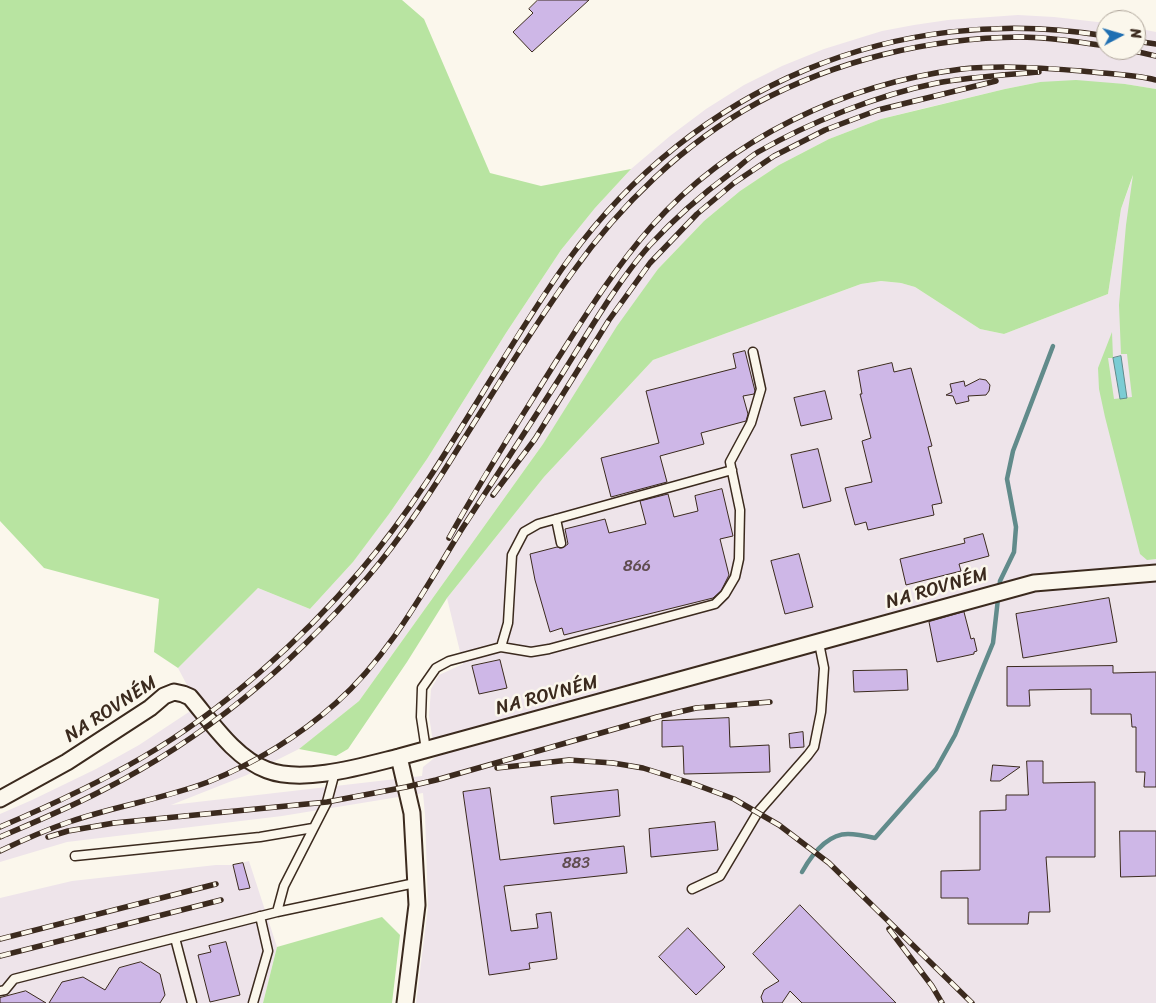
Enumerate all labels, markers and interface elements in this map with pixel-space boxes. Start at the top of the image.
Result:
north arrow [1096,10,1146,60]
text: N [1122,27,1148,40]
house number: 866 [623,557,651,577]
street label: NA ROVNÉM [883,564,991,614]
street label: NA ROVNÉM [493,671,601,721]
street label: NA ROVNÉM [61,672,161,748]
house number: 883 [562,854,590,874]

